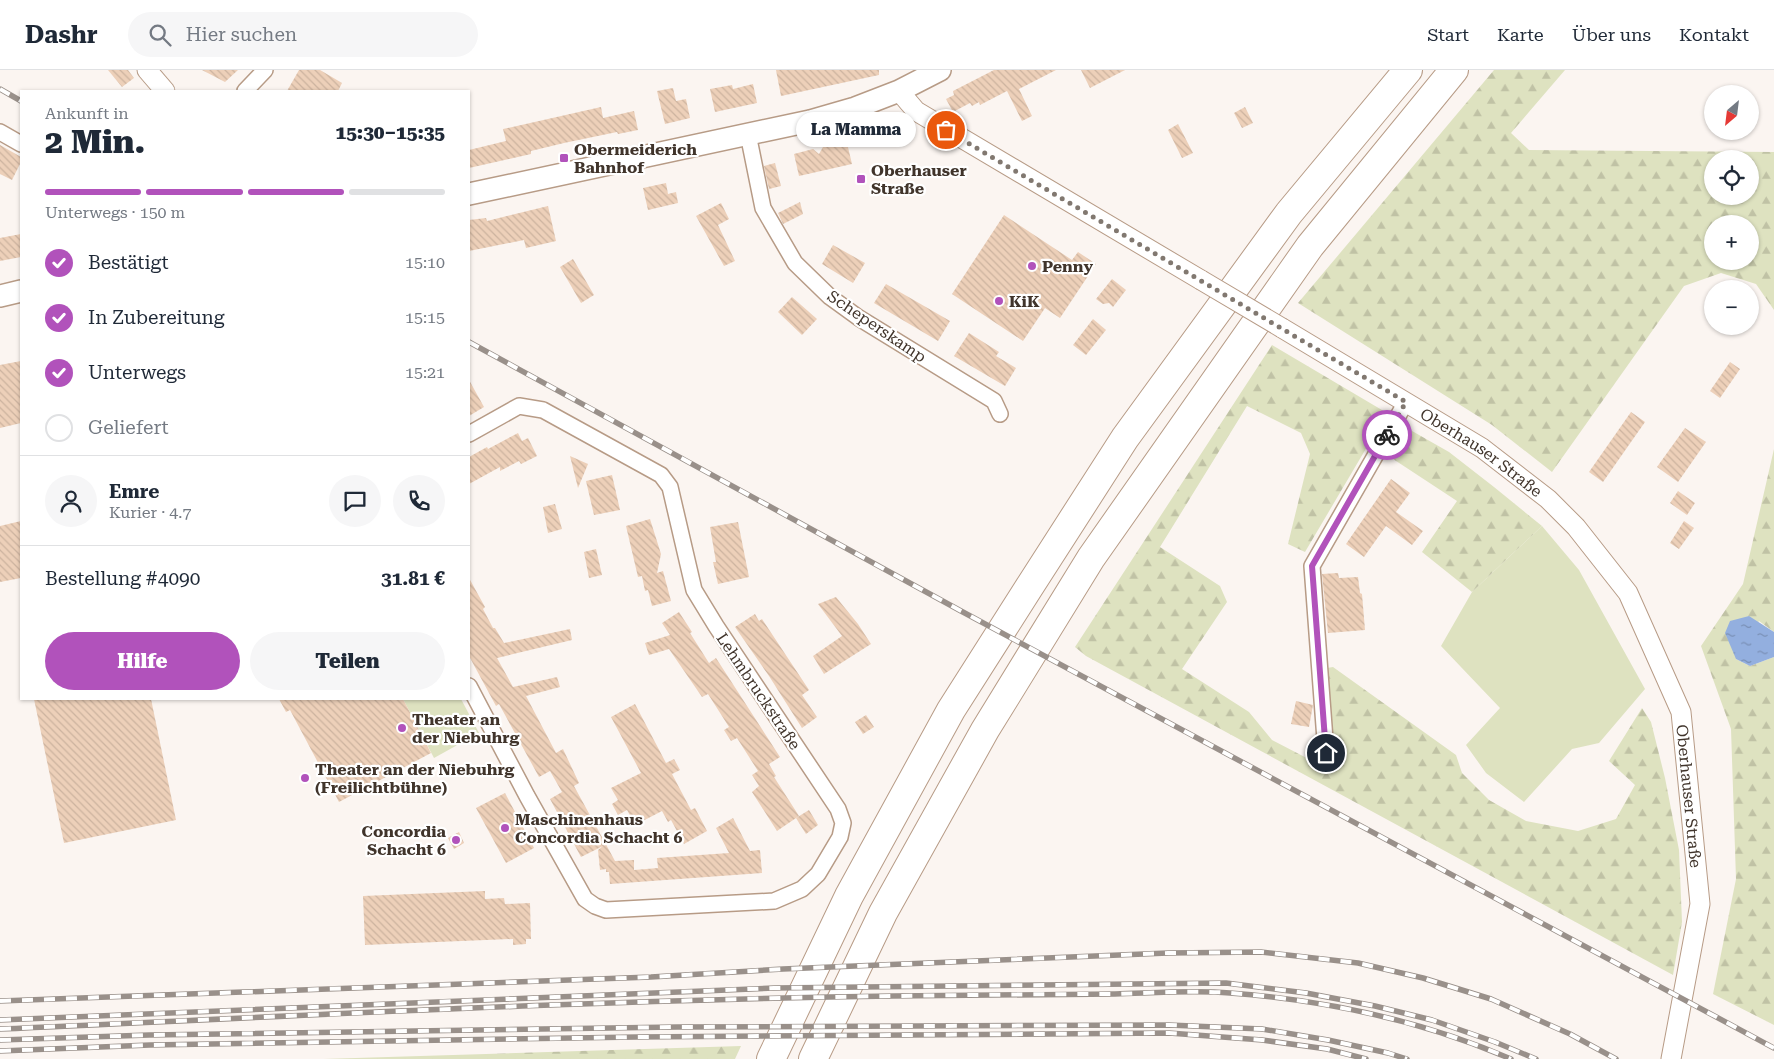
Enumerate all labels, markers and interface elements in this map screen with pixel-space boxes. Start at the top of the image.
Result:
search box [128,12,478,57]
text: Dashr [25,21,98,49]
icon: search [146,21,174,49]
text: Hier suchen [186,23,297,46]
text: Start [1427,24,1469,45]
text: Karte [1497,24,1544,45]
text: Über uns [1572,24,1651,45]
text: Kontakt [1679,24,1749,45]
north arrow [1704,85,1759,140]
map controls [1704,85,1759,335]
text: Ankunft in [45,104,129,123]
pin [925,109,967,151]
callout: La Mamma [796,112,916,148]
icon: bag [932,116,960,144]
text: La Mamma [811,120,901,139]
text: 15:30–15:35 [336,121,445,144]
text: 2 Min. [45,123,145,161]
place label: Obermeiderich Bahnhof [574,140,697,177]
button: locate [1704,150,1759,205]
marker: Obermeiderich Bahnhof [558,152,570,164]
place label: Oberhauser Straße [871,161,967,198]
marker: Oberhauser Straße [855,173,867,185]
text: Unterwegs · 150 m [45,203,185,222]
button: + [1704,215,1759,270]
icon: check [45,249,73,277]
text: Bestätigt [88,251,169,274]
text: 15:10 [405,253,445,272]
place label: Penny [1042,257,1093,276]
marker: Penny [1026,260,1038,272]
button: − [1704,280,1759,335]
street label: Scheperskamp [824,286,930,366]
place label: KiK [1009,292,1040,311]
marker: KiK [993,295,1005,307]
icon: check [45,304,73,332]
text: In Zubereitung [88,306,225,329]
text: 15:15 [405,308,445,327]
icon: check [45,359,73,387]
text: Unterwegs [88,361,186,384]
text: 15:21 [405,363,445,382]
street label: Oberhauser Straße [1417,404,1546,501]
courier [1362,410,1412,460]
text: Geliefert [88,416,169,439]
icon: bike [1373,421,1401,449]
button: person [45,475,97,527]
button: chat [329,475,381,527]
button: phone [393,475,445,527]
text: Emre [109,480,159,503]
text: Kurier · 4.7 [109,503,191,522]
text: Bestellung #4090 [45,567,200,590]
text: 31.81 € [381,567,445,590]
street label: Lehmbruckstraße [713,629,805,753]
button: Hilfe [45,632,240,690]
button: Teilen [250,632,445,690]
place label: Theater an der Niebuhrg [412,710,519,747]
marker: Theater an der Niebuhrg [396,722,408,734]
street label: Oberhauser Straße [1672,723,1705,869]
pin [1305,732,1347,774]
icon: home [1312,739,1340,767]
place label: Theater an der Niebuhrg (Freilichtbühne) [315,760,515,797]
marker: Theater an der Niebuhrg (Freilichtbühne) [299,772,311,784]
place label: Maschinenhaus Concordia Schacht 6 [515,810,683,847]
place label: Concordia Schacht 6 [362,822,447,859]
marker: Maschinenhaus Concordia Schacht 6 [499,822,511,834]
marker: Concordia Schacht 6 [450,834,462,846]

